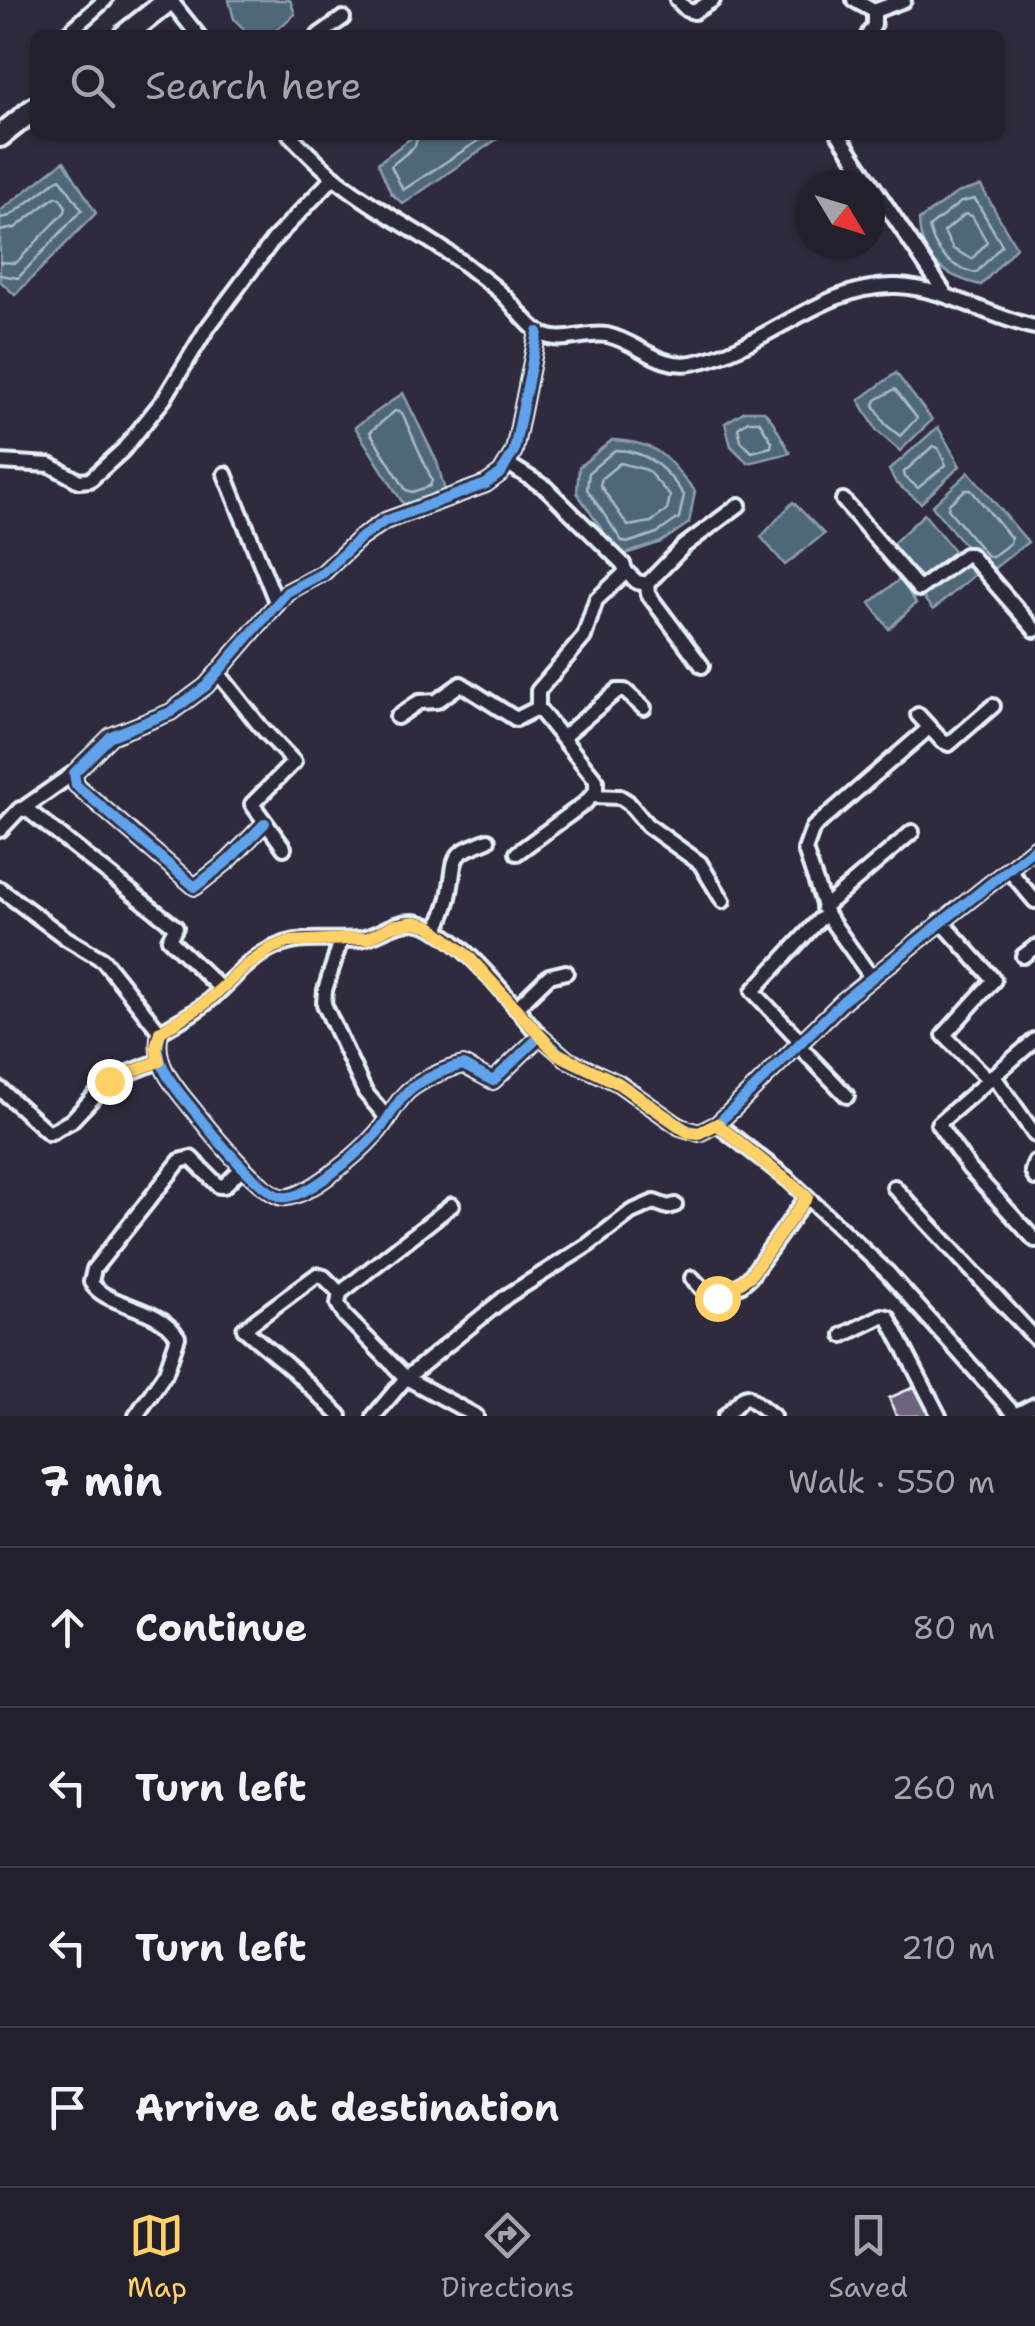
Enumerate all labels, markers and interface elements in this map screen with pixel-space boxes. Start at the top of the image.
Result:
search box [30,30,1005,140]
icon: search [65,58,120,113]
text: Search here [145,60,362,111]
north arrow [795,170,885,260]
route end [87,1059,133,1105]
route start [695,1276,741,1322]
text: 7 min [40,1453,162,1509]
text: Walk · 550 m [788,1460,995,1503]
icon: ahead [40,1600,95,1655]
text: Continue [135,1602,307,1653]
text: 80 m [912,1606,995,1649]
icon: left [40,1760,95,1815]
text: Turn left [135,1762,307,1813]
text: 260 m [892,1766,995,1809]
icon: left [40,1920,95,1975]
text: Turn left [135,1922,307,1973]
text: 210 m [901,1926,995,1969]
icon: arrive [40,2080,95,2135]
text: Arrive at destination [135,2082,559,2133]
tab: Map [127,2208,187,2306]
tab: Directions [441,2208,574,2306]
tab: Saved [828,2208,908,2306]

